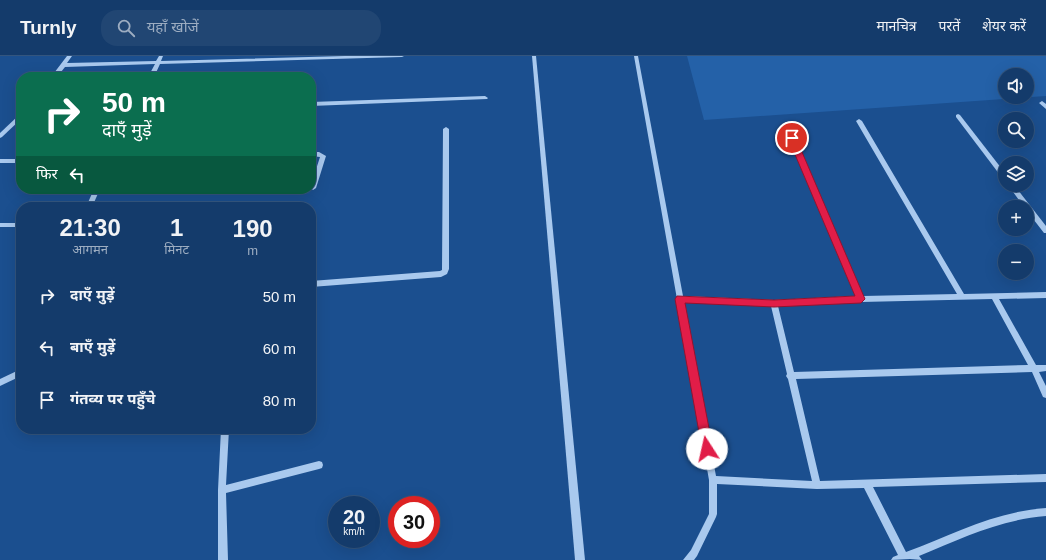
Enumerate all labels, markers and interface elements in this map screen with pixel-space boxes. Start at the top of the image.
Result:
search box [101,10,381,46]
text: Turnly [20,17,77,38]
icon: search [115,17,137,39]
text: यहाँ खोजें [147,18,199,35]
text: मानचित्र [877,18,917,34]
text: परतें [939,18,960,34]
text: शेयर करें [982,18,1026,34]
map controls [998,68,1034,280]
button: sound [998,68,1034,104]
text: 50 m [102,87,166,118]
icon: right [36,88,88,140]
button: search [998,112,1034,148]
text: दाएँ मुड़ें [102,120,152,140]
pin [775,121,809,155]
icon: arrive [781,127,803,149]
button: layers [998,156,1034,192]
icon: left [66,164,88,186]
text: फिर [36,165,58,182]
button: + [998,200,1034,236]
text: 21:30 [59,214,121,241]
text: 1 [170,214,183,241]
text: 190 [233,215,273,242]
text: आगमन [72,242,108,257]
text: मिनट [164,242,189,257]
text: m [247,243,258,258]
button: − [998,244,1034,280]
icon: right [36,285,58,307]
text: दाएँ मुड़ें [70,286,114,303]
text: 50 m [263,288,296,305]
icon: left [36,337,58,359]
text: बाएँ मुड़ें [70,338,115,355]
text: 60 m [263,340,296,357]
icon: arrive [36,389,58,411]
text: गंतव्य पर पहुँचे [70,390,155,407]
text: 80 m [263,392,296,409]
position arrow [686,428,728,470]
speed limit sign: 30 [388,496,440,548]
text: 20 [343,506,365,528]
text: km/h [343,526,365,537]

